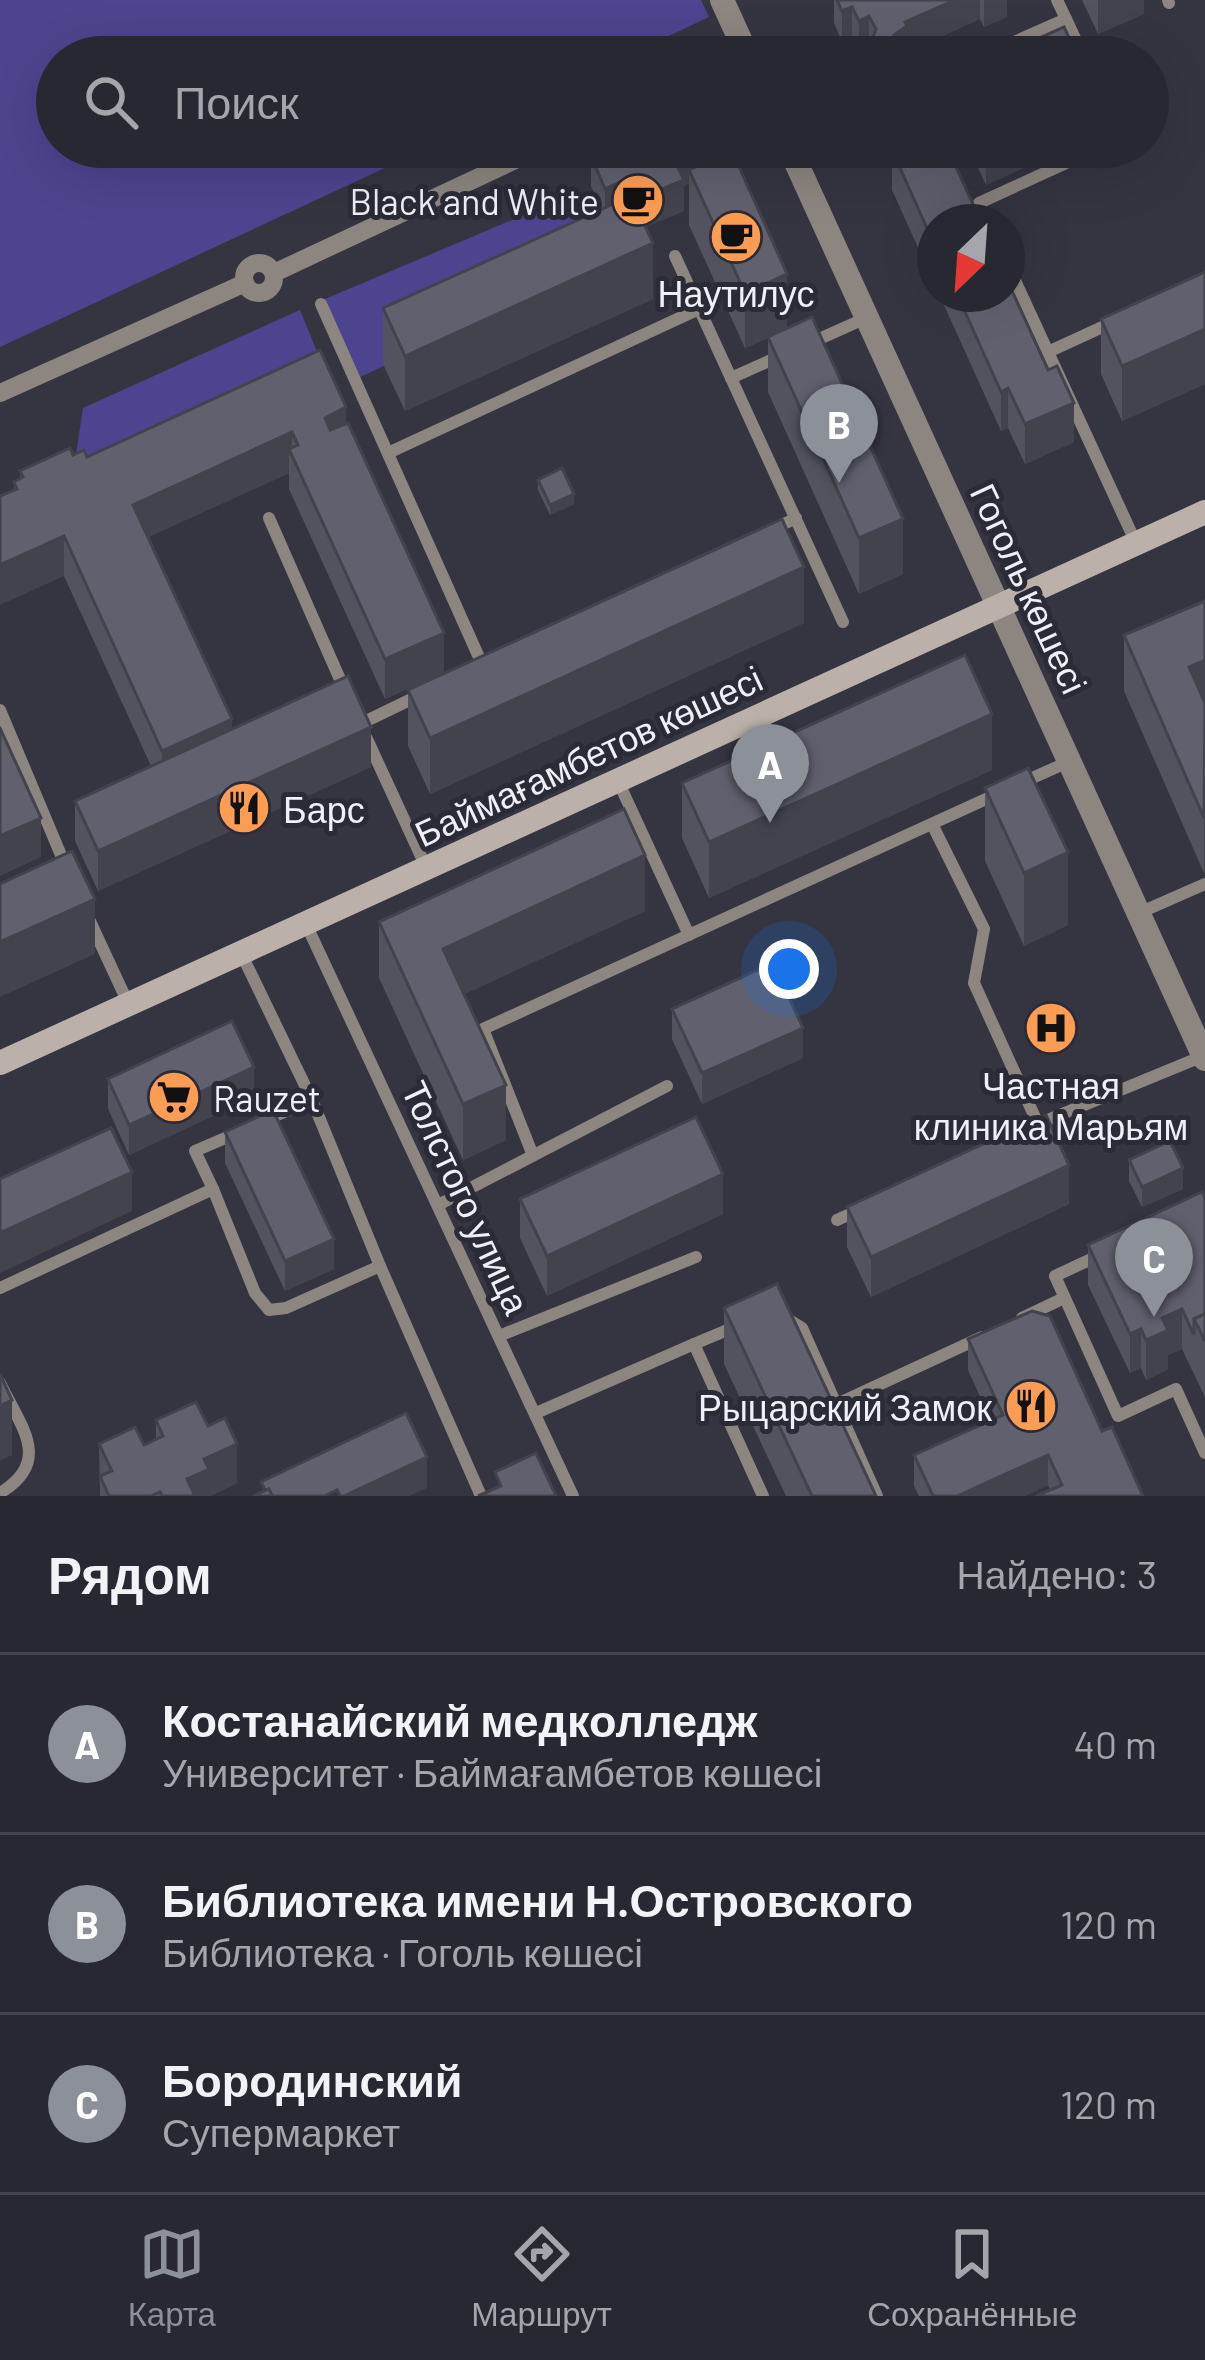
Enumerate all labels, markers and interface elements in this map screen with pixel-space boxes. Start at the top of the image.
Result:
search box [36,36,1169,168]
icon: search [78,69,144,135]
text: Поиск [174,74,299,128]
cafe icon: Black and White [610,172,666,228]
place label: Black and White [349,179,599,222]
north arrow [917,204,1025,312]
cafe icon: Наутилус [708,209,764,265]
place label: Наутилус [658,271,814,315]
pin: B [800,384,878,483]
street label: Гоголь көшесі [963,476,1097,700]
street label: Баймағамбетов көшесі [408,656,768,854]
pin: A [731,724,809,823]
restaurant icon: Барс [216,780,272,836]
place label: Барс [283,787,365,831]
your location [759,939,819,999]
hospital icon: Частная клиника Марьям [1023,1000,1079,1056]
place label: Частная клиника Марьям [914,1063,1188,1148]
supermarket icon: Rauzet [146,1069,202,1125]
street label: Толстого улица [393,1074,540,1322]
place label: Rauzet [213,1076,321,1119]
pin: C [1115,1218,1193,1317]
restaurant icon: Рыцарский Замок [1003,1378,1059,1434]
place label: Рыцарский Замок [698,1385,992,1429]
text: Рядом [48,1543,212,1604]
text: Найдено: 3 [957,1550,1157,1597]
text: Костанайский медколледж [162,1692,757,1746]
text: A [74,1720,100,1767]
text: 40 m [1073,1720,1157,1767]
text: Университет · Баймағамбетов көшесі [162,1748,822,1795]
text: Библиотека имени Н.Островского [162,1872,913,1926]
text: B [75,1900,99,1947]
text: 120 m [1060,1900,1157,1947]
text: Библиотека · Гоголь көшесі [162,1928,643,1975]
text: Бородинский [162,2052,463,2106]
text: C [75,2080,99,2127]
text: 120 m [1060,2080,1157,2127]
text: Супермаркет [162,2108,400,2155]
tab: Карта [128,2221,216,2334]
tab: Маршрут [471,2221,612,2334]
tab: Сохранённые [867,2221,1077,2334]

